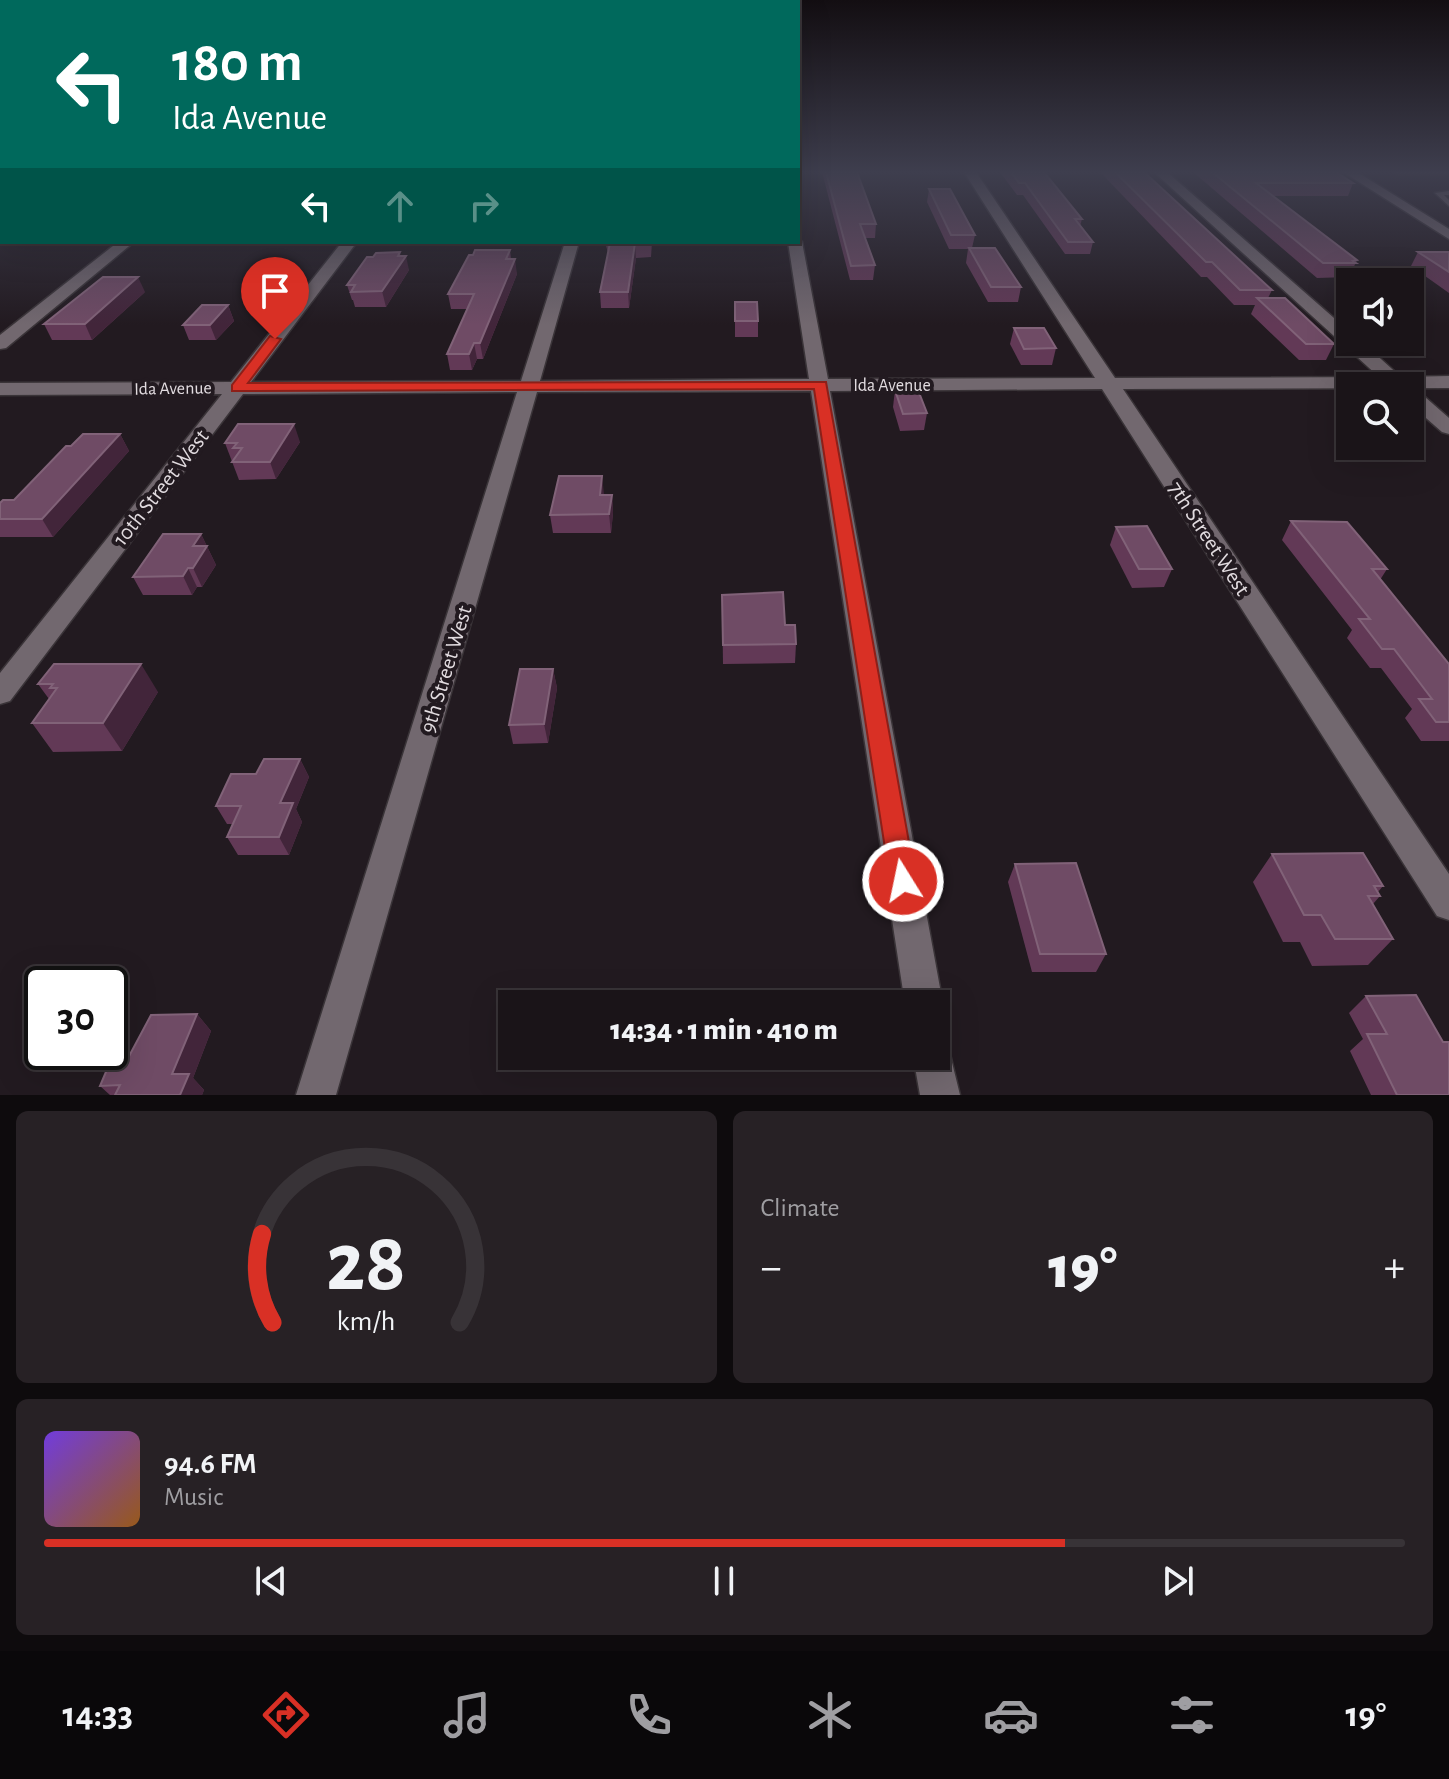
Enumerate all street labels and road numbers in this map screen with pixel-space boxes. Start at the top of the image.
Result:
street label: Ida Avenue [853,377,931,395]
street label: Ida Avenue [134,379,212,399]
street label: 10th Street West [109,425,213,550]
street label: 7th Street West [1164,478,1254,599]
street label: 9th Street West [416,603,476,736]

